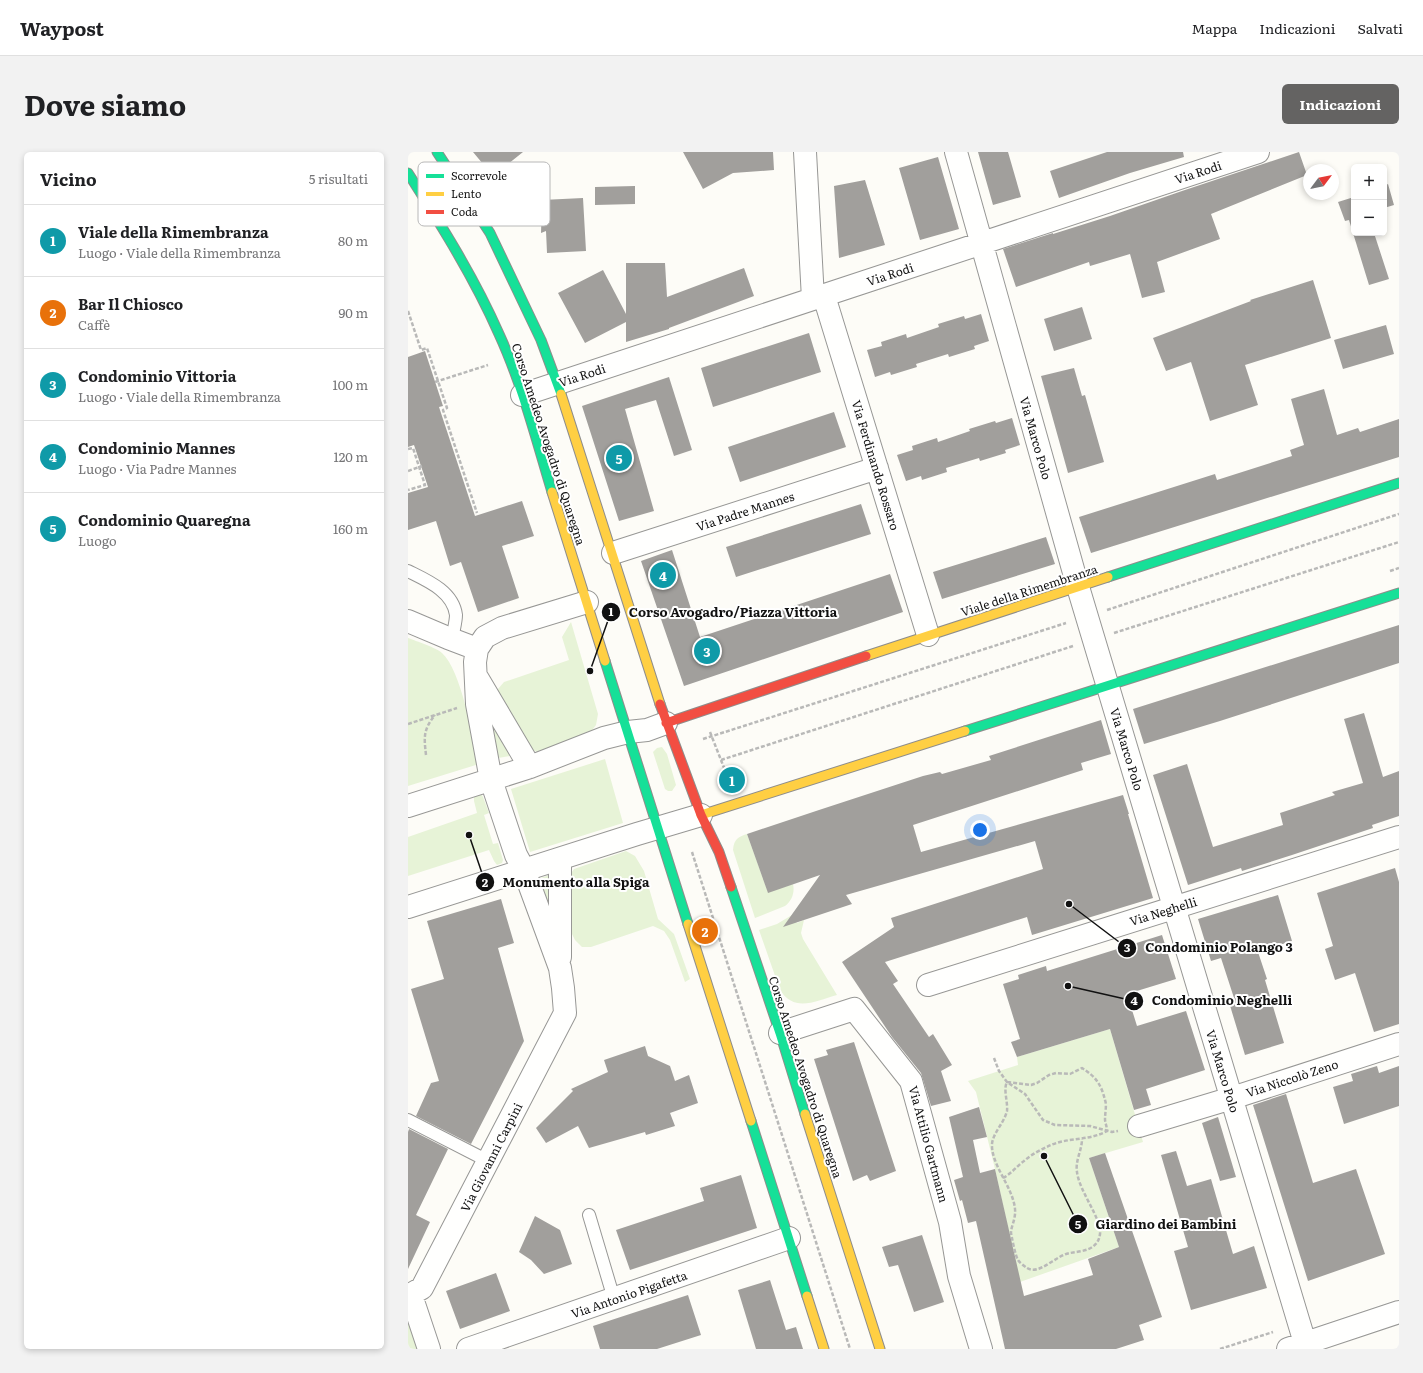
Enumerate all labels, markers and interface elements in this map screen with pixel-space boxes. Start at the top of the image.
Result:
text: Waypost [20,14,104,42]
text: Mappa [1191,18,1237,38]
text: Indicazioni [1259,18,1335,38]
text: Salvati [1357,18,1403,38]
text: Dove siamo [24,83,186,125]
button: Indicazioni [1282,84,1399,124]
street label: Via Rodi [1172,156,1224,188]
legend [418,162,550,226]
north arrow [1303,164,1339,200]
map controls [1351,164,1387,236]
button: + [1351,164,1387,200]
text: Vicino [40,166,97,191]
text: Scorrevole [451,167,507,183]
text: 5 risultati [309,169,368,188]
text: Lento [451,185,481,201]
button: − [1351,200,1387,236]
text: Coda [451,203,478,219]
text: Viale della Rimembranza [78,220,269,243]
text: 1 [50,231,56,250]
text: 80 m [338,231,368,250]
text: Luogo · Viale della Rimembranza [78,243,281,262]
street label: Via Rodi [864,258,916,290]
text: Bar Il Chiosco [78,292,183,315]
text: 2 [50,303,56,322]
text: 90 m [338,303,368,322]
text: Caffè [78,315,110,334]
street label: Corso Amedeo Avogadro di Quaregna [508,341,590,548]
street label: Via Rodi [556,359,608,391]
text: Condominio Vittoria [78,364,236,387]
text: 3 [49,375,57,394]
text: 100 m [332,375,368,394]
text: Luogo · Viale della Rimembranza [78,387,281,406]
street label: Via Marco Polo [1016,394,1056,482]
street label: Via Ferdinando Rossaro [848,398,904,532]
text: Condominio Mannes [78,436,235,459]
pin: 5 [606,443,632,473]
text: 4 [49,447,57,466]
text: 120 m [333,447,368,466]
text: Luogo · Via Padre Mannes [78,459,236,478]
street label: Via Padre Mannes [694,487,797,535]
text: Condominio Quaregna [78,508,251,531]
text: 5 [49,519,57,538]
text: 160 m [333,519,368,538]
text: Luogo [78,531,117,550]
street label: Viale della Rimembranza [958,559,1100,621]
pin: 4 [650,560,676,590]
callout: Corso Avogadro/Piazza Vittoria [601,600,845,625]
text: 1 [609,602,614,620]
text: Corso Avogadro/Piazza Vittoria [629,602,838,621]
pin: 3 [694,636,720,666]
street label: Via Marco Polo [1106,705,1148,793]
pin: 1 [719,765,745,795]
your location [970,820,990,840]
callout: Monumento alla Spiga [475,870,658,895]
text: Monumento alla Spiga [503,872,650,891]
text: 2 [482,873,489,891]
street label: Via Neghelli [1127,892,1199,930]
pin: 2 [692,916,718,946]
callout: Condominio Polango 3 [1117,935,1301,960]
text: Condominio Polango 3 [1145,937,1293,956]
text: 3 [1124,938,1131,956]
street label: Corso Amedeo Avogadro di Quaregna [765,974,847,1181]
callout: Condominio Neghelli [1124,988,1300,1013]
text: Condominio Neghelli [1152,990,1293,1009]
text: 4 [1130,991,1138,1009]
street label: Via Marco Polo [1202,1027,1244,1115]
street label: Via Niccolò Zeno [1243,1055,1341,1101]
street label: Via Attilio Gartmann [905,1084,953,1205]
street label: Via Giovanni Carpini [456,1099,526,1215]
callout: Giardino dei Bambini [1068,1212,1245,1237]
text: Giardino dei Bambini [1095,1214,1237,1233]
text: 5 [1075,1215,1082,1233]
street label: Via Antonio Pigafetta [569,1266,690,1322]

